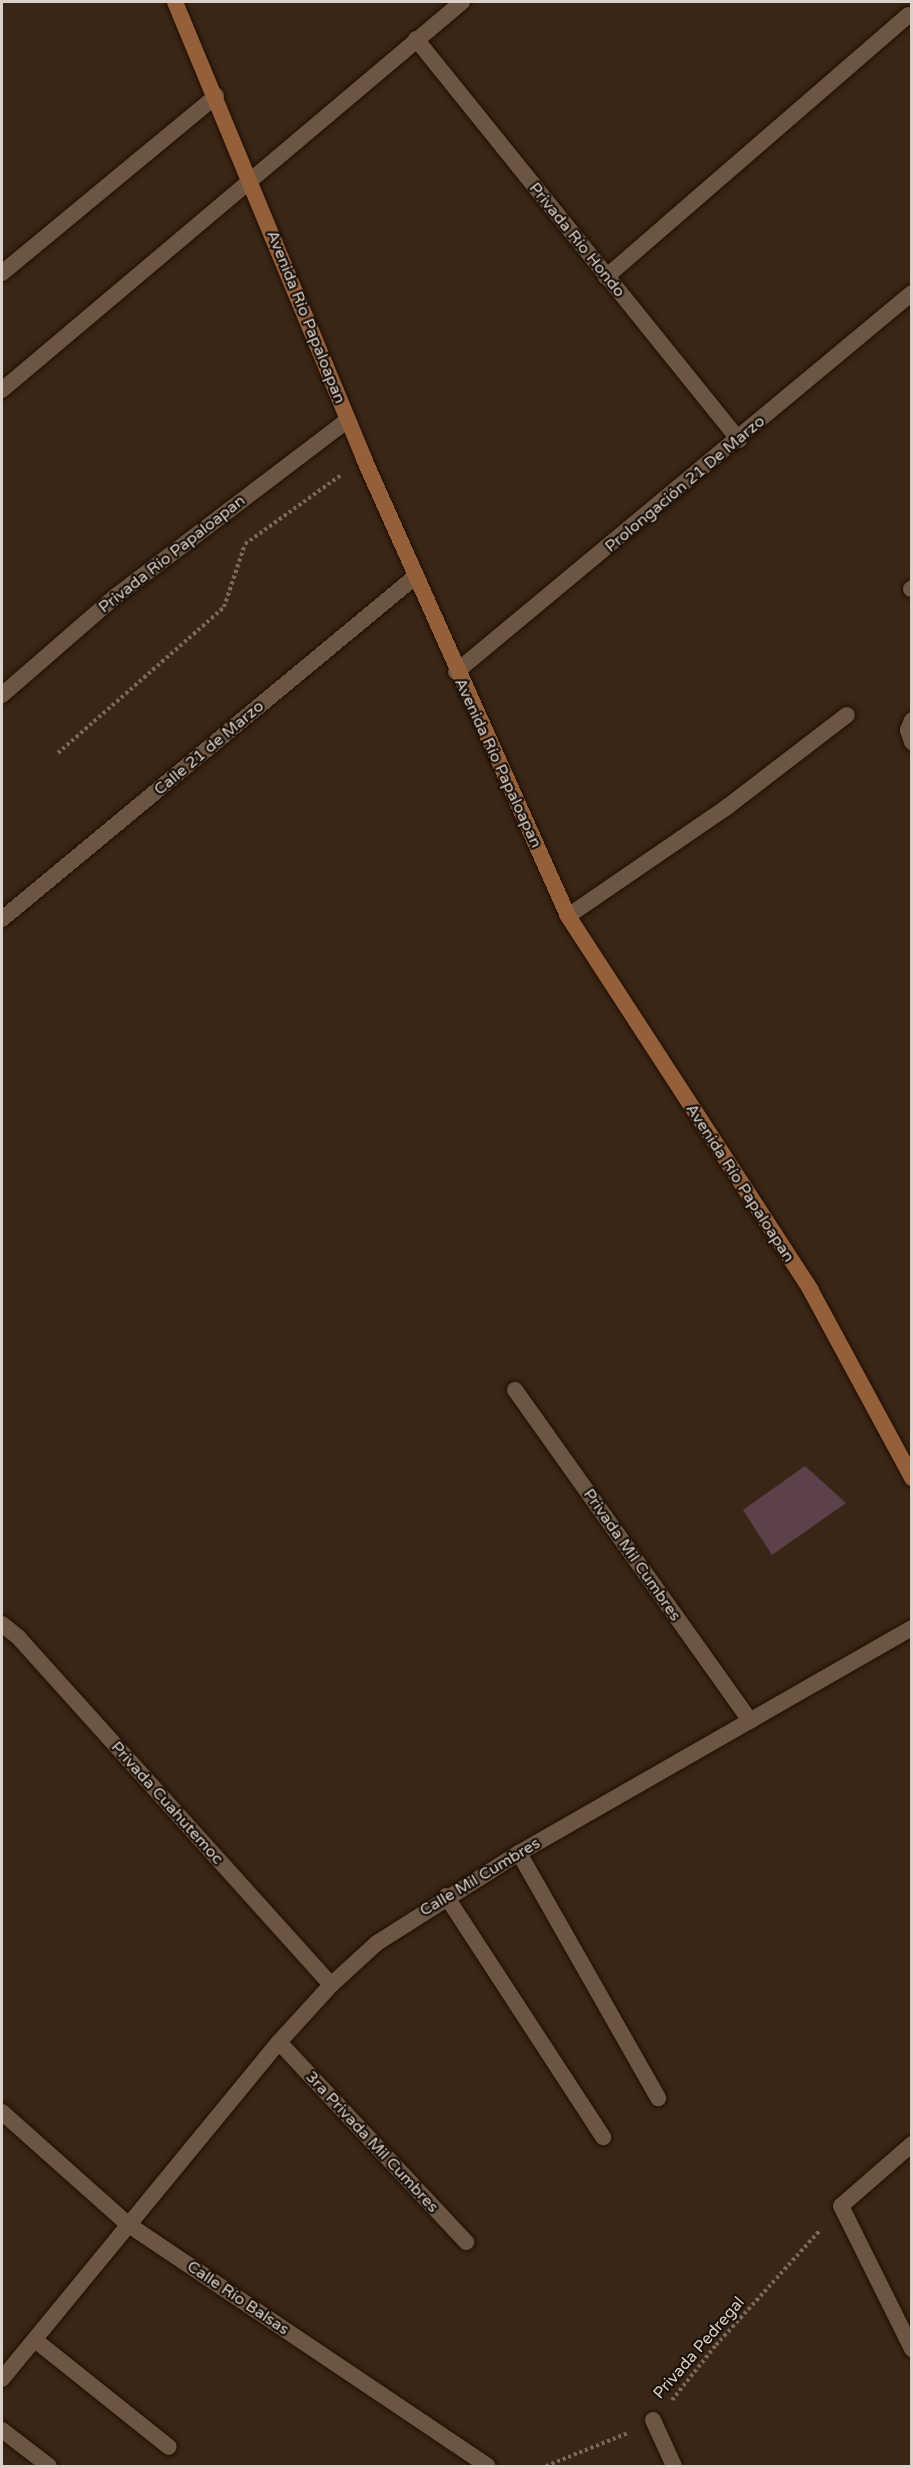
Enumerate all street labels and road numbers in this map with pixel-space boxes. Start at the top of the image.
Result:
street label: Privada Río Hondo [525,179,629,301]
street label: Avenida Río Papaloapan [262,228,350,406]
street label: Prolongación 21 De Marzo [601,412,769,556]
street label: Privada Río Papaloapan [95,491,249,617]
street label: Avenida Río Papaloapan [450,675,546,851]
street label: Calle 21 de Marzo [150,697,268,799]
street label: Avenida Río Papaloapan [682,1100,798,1266]
street label: Privada Mil Cumbres [579,1485,685,1625]
street label: Privada Cuahutemoc [107,1738,227,1868]
street label: Calle Mil Cumbres [416,1834,544,1920]
street label: 3ra Privada Mil Cumbres [301,2067,443,2217]
street label: Calle Río Balsas [183,2257,293,2339]
street label: Privada Pedregal [649,2293,749,2403]

